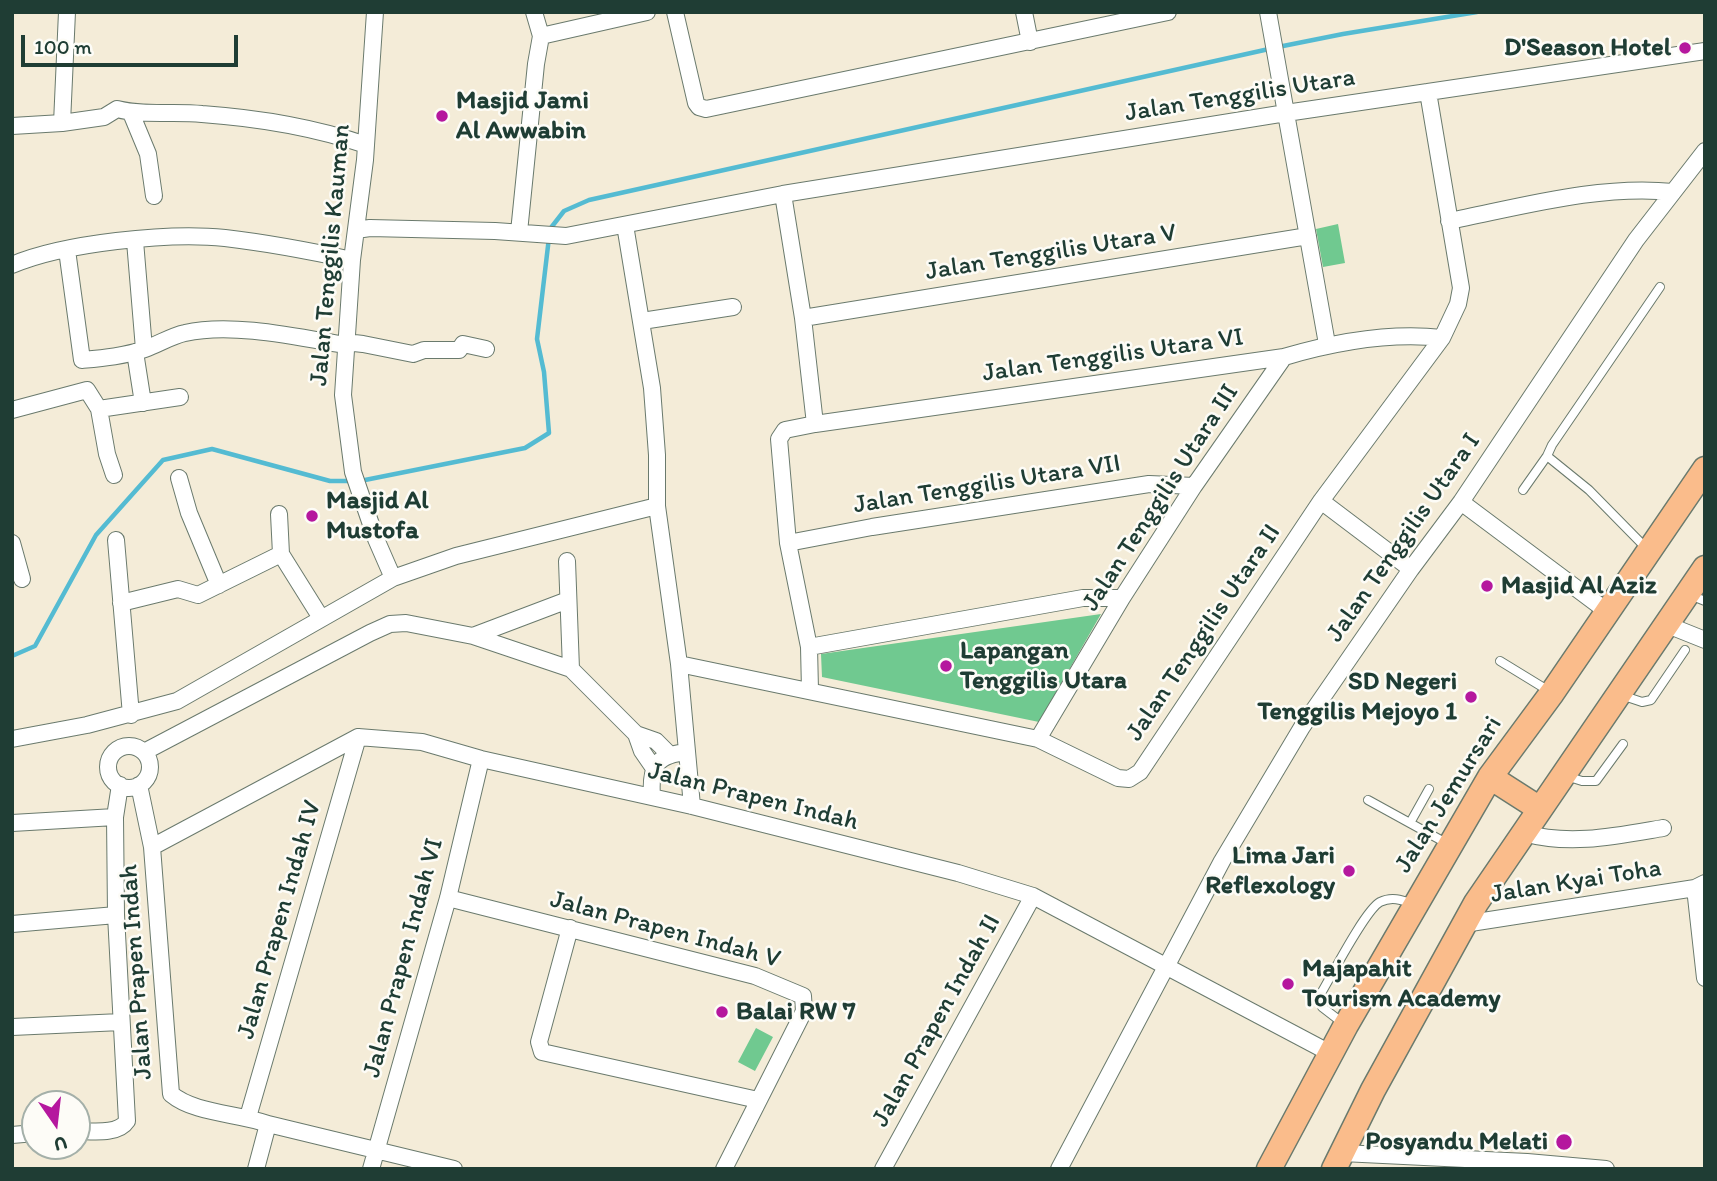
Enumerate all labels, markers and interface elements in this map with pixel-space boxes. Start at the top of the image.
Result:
scale bar [24,21,242,65]
place label: D'Season Hotel [1504,32,1671,64]
text: 100 m [34,34,92,59]
marker: D'Season Hotel [1677,40,1693,56]
street label: Jalan Tenggilis Utara [1123,62,1357,130]
place label: Masjid Jami Al Awwabin [456,85,589,146]
marker: Masjid Jami Al Awwabin [434,108,450,124]
street label: Jalan Tenggilis Kauman [304,123,358,387]
street label: Jalan Tenggilis Utara V [923,218,1179,288]
street label: Jalan Tenggilis Utara VI [980,322,1246,390]
street label: Jalan Tenggilis Utara III [1076,379,1246,617]
street label: Jalan Tenggilis Utara I [1320,428,1488,648]
street label: Jalan Tenggilis Utara VII [851,448,1123,522]
place label: Masjid Al Mustofa [326,485,429,546]
marker: Masjid Al Mustofa [304,508,320,524]
street label: Jalan Tenggilis Utara II [1120,519,1288,747]
place label: Masjid Al Aziz [1501,570,1657,602]
marker: Masjid Al Aziz [1479,578,1495,594]
place label: Lapangan Tenggilis Utara [960,635,1127,696]
marker: Lapangan Tenggilis Utara [938,658,954,674]
place label: SD Negeri Tenggilis Mejoyo 1 [1258,666,1457,728]
marker: SD Negeri Tenggilis Mejoyo 1 [1463,689,1479,705]
street label: Jalan Jemursari [1388,711,1510,879]
street label: Jalan Prapen Indah [645,756,861,838]
street label: Jalan Prapen Indah IV [231,797,329,1043]
street label: Jalan Prapen Indah VI [357,835,451,1081]
place label: Lima Jari Reflexology [1205,840,1335,902]
street label: Jalan Kyai Toha [1489,853,1663,911]
street label: Jalan Prapen Indah [114,863,160,1081]
marker: Lima Jari Reflexology [1341,863,1357,879]
street label: Jalan Prapen Indah V [547,884,783,976]
street label: Jalan Prapen Indah II [866,909,1008,1133]
place label: Majapahit Tourism Academy [1302,953,1500,1014]
marker: Majapahit Tourism Academy [1280,976,1296,992]
place label: Balai RW 7 [736,996,856,1028]
marker: Balai RW 7 [714,1004,730,1020]
north arrow [21,1090,91,1160]
place label: Posyandu Melati [1365,1126,1548,1158]
text: U [52,1131,70,1157]
marker: Posyandu Melati [1554,1132,1574,1152]

